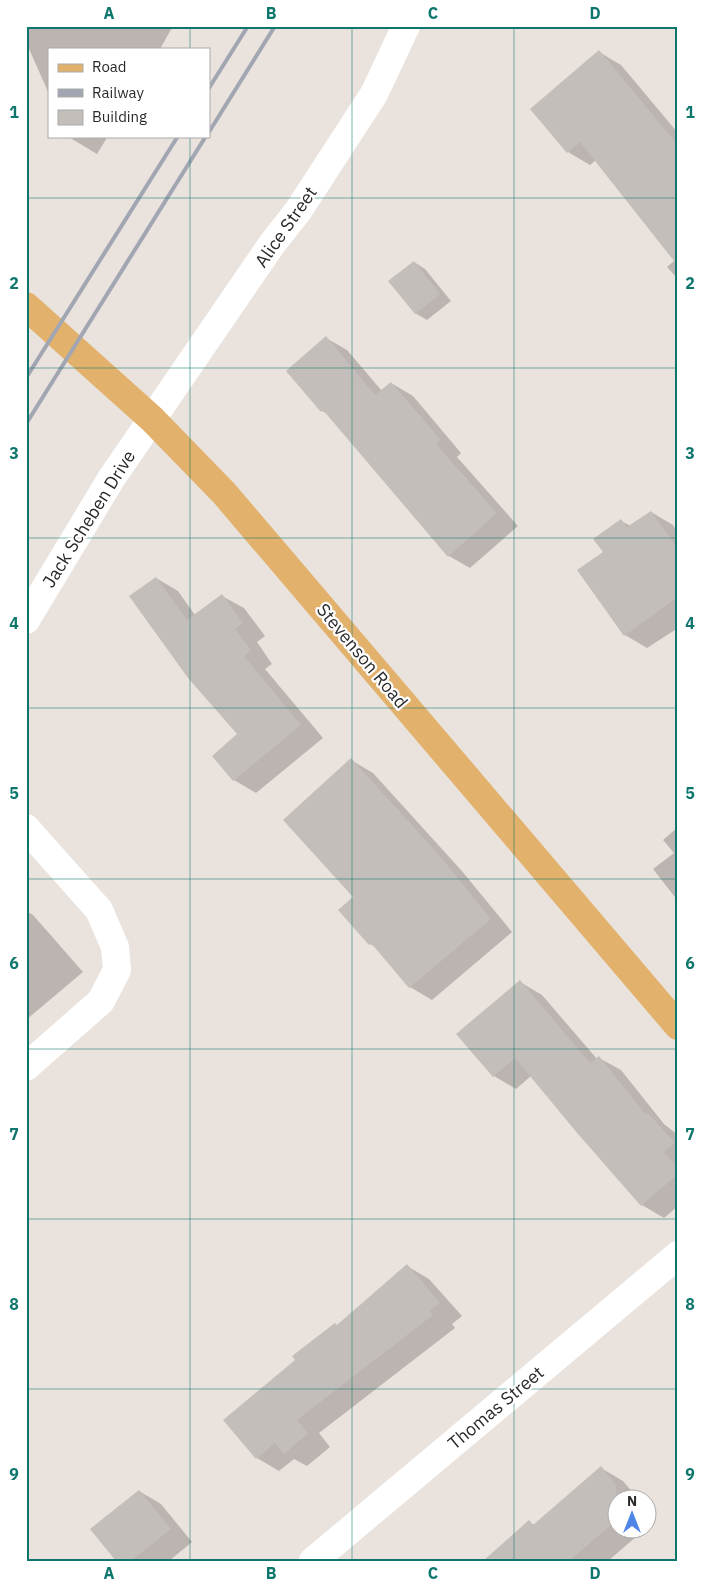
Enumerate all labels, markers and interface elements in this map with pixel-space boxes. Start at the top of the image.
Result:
text: A [104,3,115,23]
text: B [266,3,277,23]
text: C [428,3,438,23]
text: D [589,3,601,23]
legend [48,48,210,138]
text: Road [92,57,127,76]
text: Railway [92,83,145,102]
text: 1 [9,102,19,122]
text: 1 [685,102,695,122]
text: Building [92,107,147,126]
street label: Alice Street [249,182,322,272]
text: 2 [9,273,19,293]
text: 2 [685,273,695,293]
text: 3 [9,443,19,463]
text: 3 [685,443,695,463]
street label: Jack Scheben Drive [37,446,140,592]
street label: Stevenson Road [312,599,413,713]
text: 4 [9,613,19,633]
text: 4 [685,613,695,633]
text: 5 [9,783,19,803]
text: 5 [685,783,695,803]
text: 6 [9,953,19,973]
text: 6 [685,953,695,973]
text: 7 [9,1124,19,1144]
text: 7 [685,1124,695,1144]
text: 8 [9,1294,19,1314]
text: 8 [685,1294,695,1314]
street label: Thomas Street [443,1361,548,1454]
text: 9 [9,1464,19,1484]
text: 9 [685,1464,695,1484]
north arrow [606,1490,656,1540]
text: N [627,1492,637,1510]
text: A [104,1563,115,1583]
text: B [266,1563,277,1583]
text: C [428,1563,438,1583]
text: D [589,1563,601,1583]

